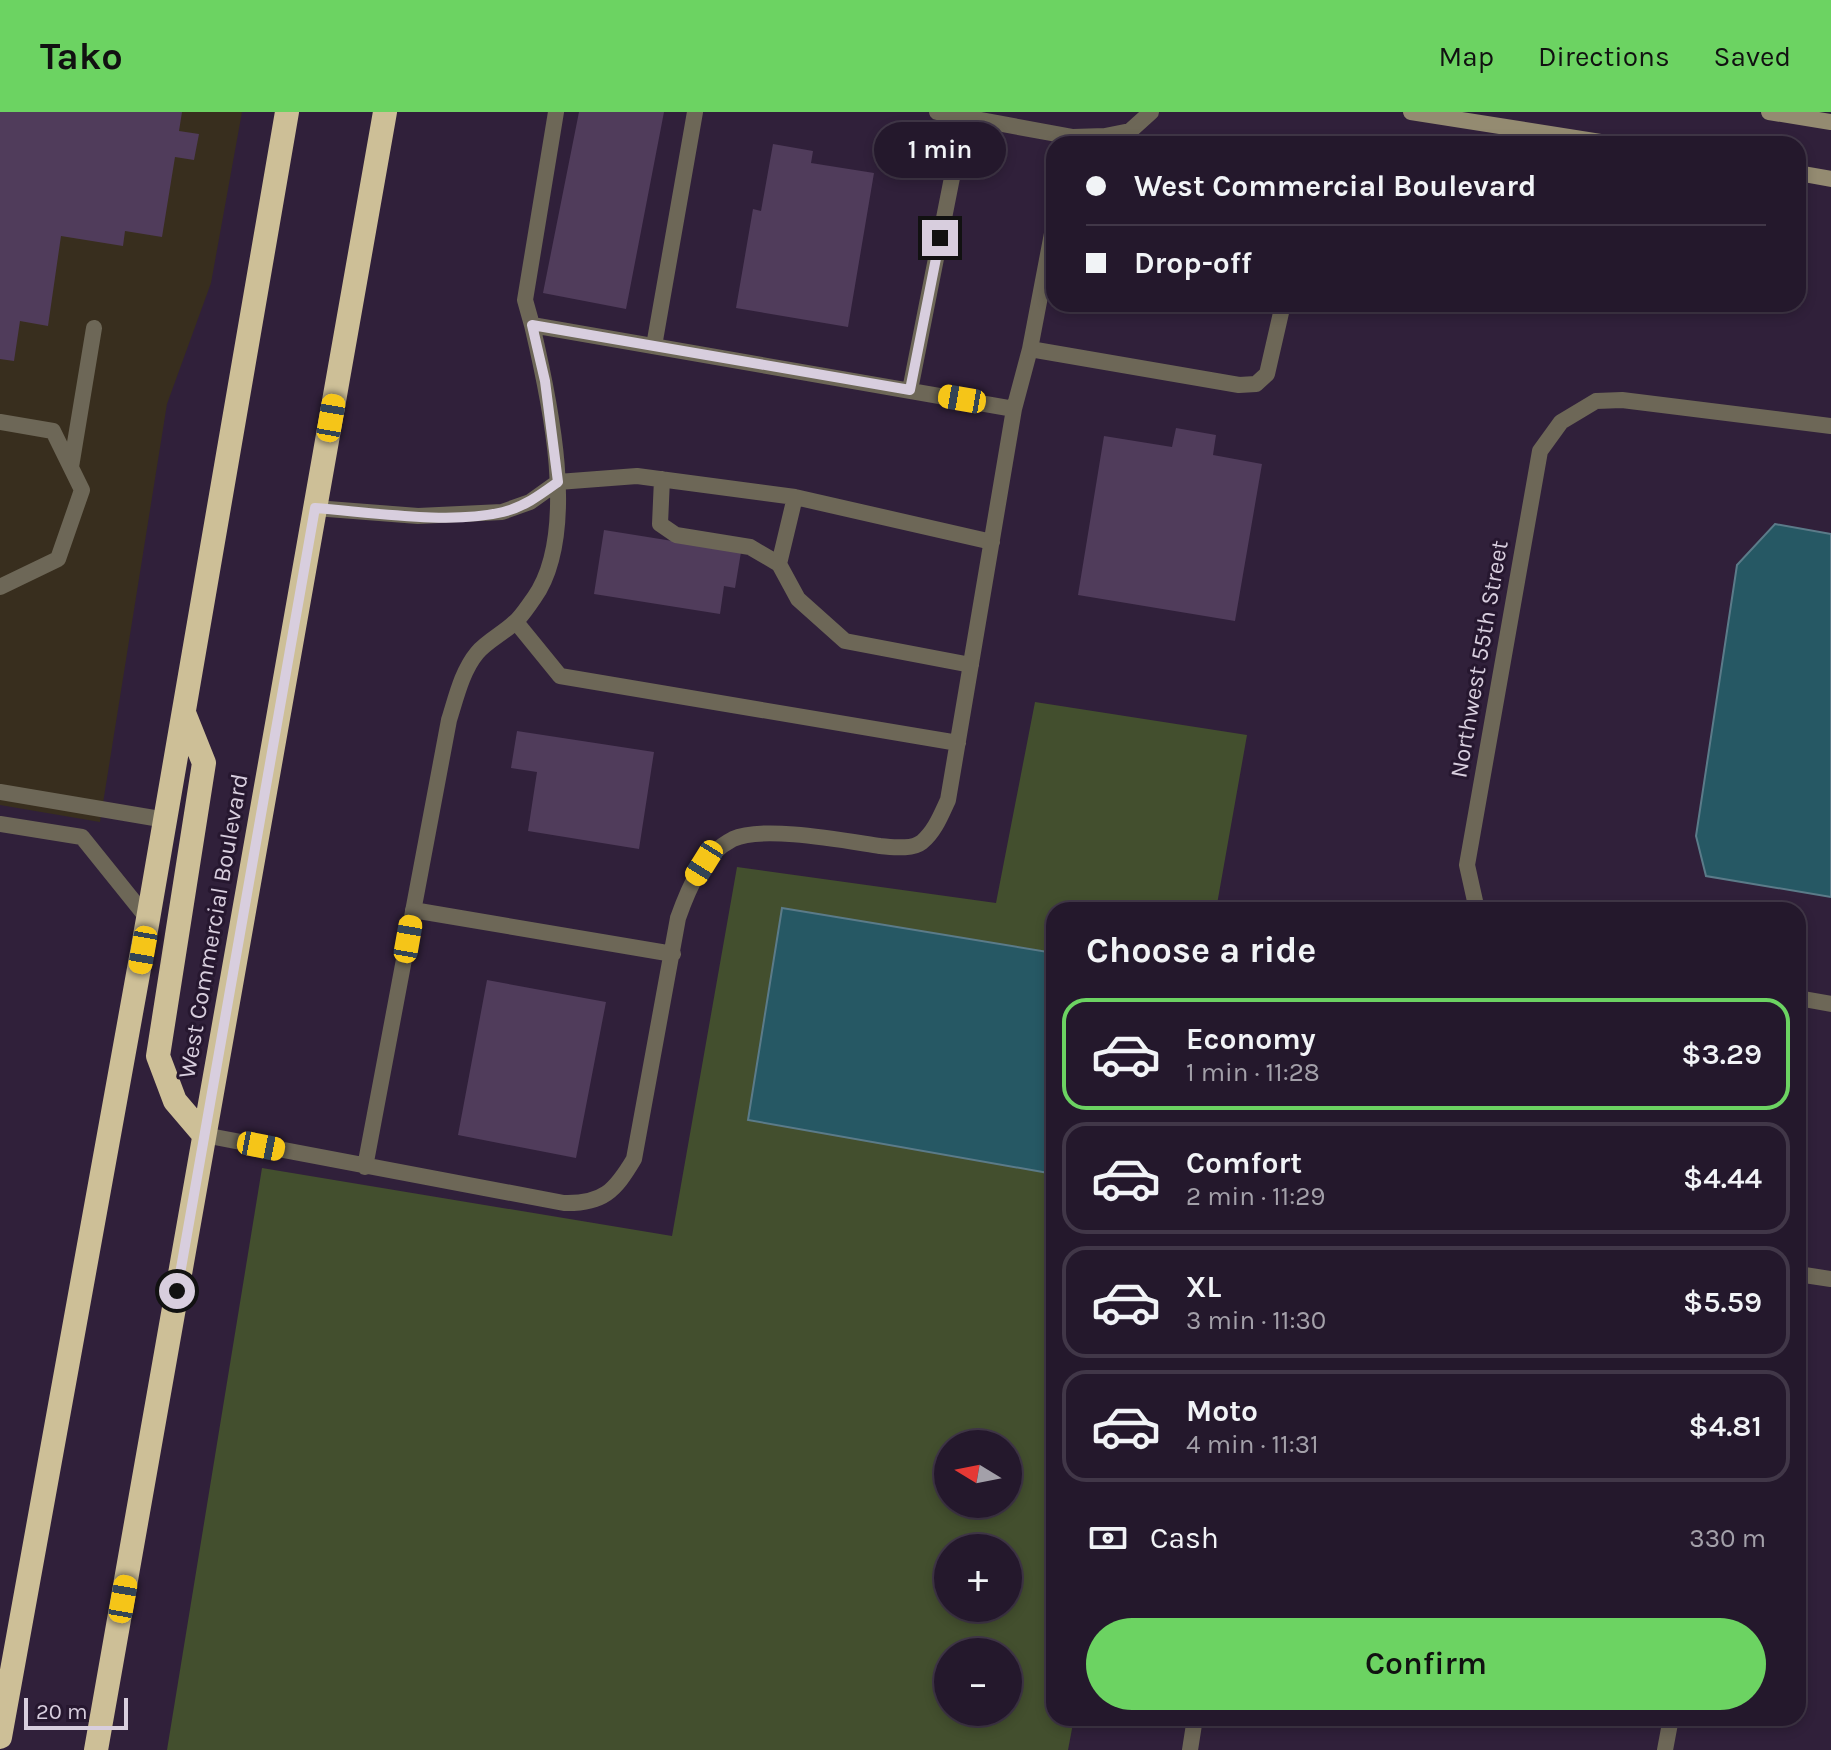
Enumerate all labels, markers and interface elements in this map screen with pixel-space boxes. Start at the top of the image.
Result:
text: Tako [40,34,123,79]
text: Map [1439,40,1494,73]
text: Directions [1538,40,1670,73]
text: Saved [1714,40,1791,73]
callout: 1 min [874,122,1006,178]
text: 1 min [908,134,972,165]
text: West Commercial Boulevard [1134,168,1537,204]
route end [922,220,958,256]
text: Drop-off [1134,245,1252,281]
car [936,383,988,415]
car [315,392,347,444]
street label: Northwest 55th Street [1444,538,1514,780]
street label: West Commercial Boulevard [172,771,254,1081]
car [681,836,727,890]
car [392,913,424,965]
car [127,924,159,976]
text: Choose a ride [1086,929,1316,971]
icon: car [1090,1018,1162,1090]
text: Economy [1186,1021,1316,1057]
text: $3.29 [1681,1036,1762,1072]
text: 1 min · 11:28 [1186,1057,1320,1088]
car [235,1130,287,1162]
icon: car [1090,1142,1162,1214]
text: Comfort [1186,1145,1302,1181]
text: $4.44 [1683,1160,1762,1196]
text: 2 min · 11:29 [1186,1181,1325,1212]
icon: car [1090,1266,1162,1338]
text: XL [1186,1269,1221,1305]
route start [159,1273,195,1309]
text: $5.59 [1683,1284,1762,1320]
text: 3 min · 11:30 [1186,1305,1326,1336]
icon: car [1090,1390,1162,1462]
text: Moto [1186,1393,1258,1429]
text: $4.81 [1688,1408,1762,1444]
text: 4 min · 11:31 [1186,1429,1319,1460]
north arrow [934,1430,1022,1518]
map controls [934,1430,1022,1726]
icon: cash [1086,1516,1130,1560]
text: Cash [1150,1520,1219,1556]
text: 330 m [1689,1523,1766,1554]
button: + [934,1534,1022,1622]
car [107,1573,139,1625]
button: Confirm [1086,1618,1766,1710]
button: − [934,1638,1022,1726]
scale bar [24,1694,128,1730]
text: 20 m [36,1699,88,1725]

